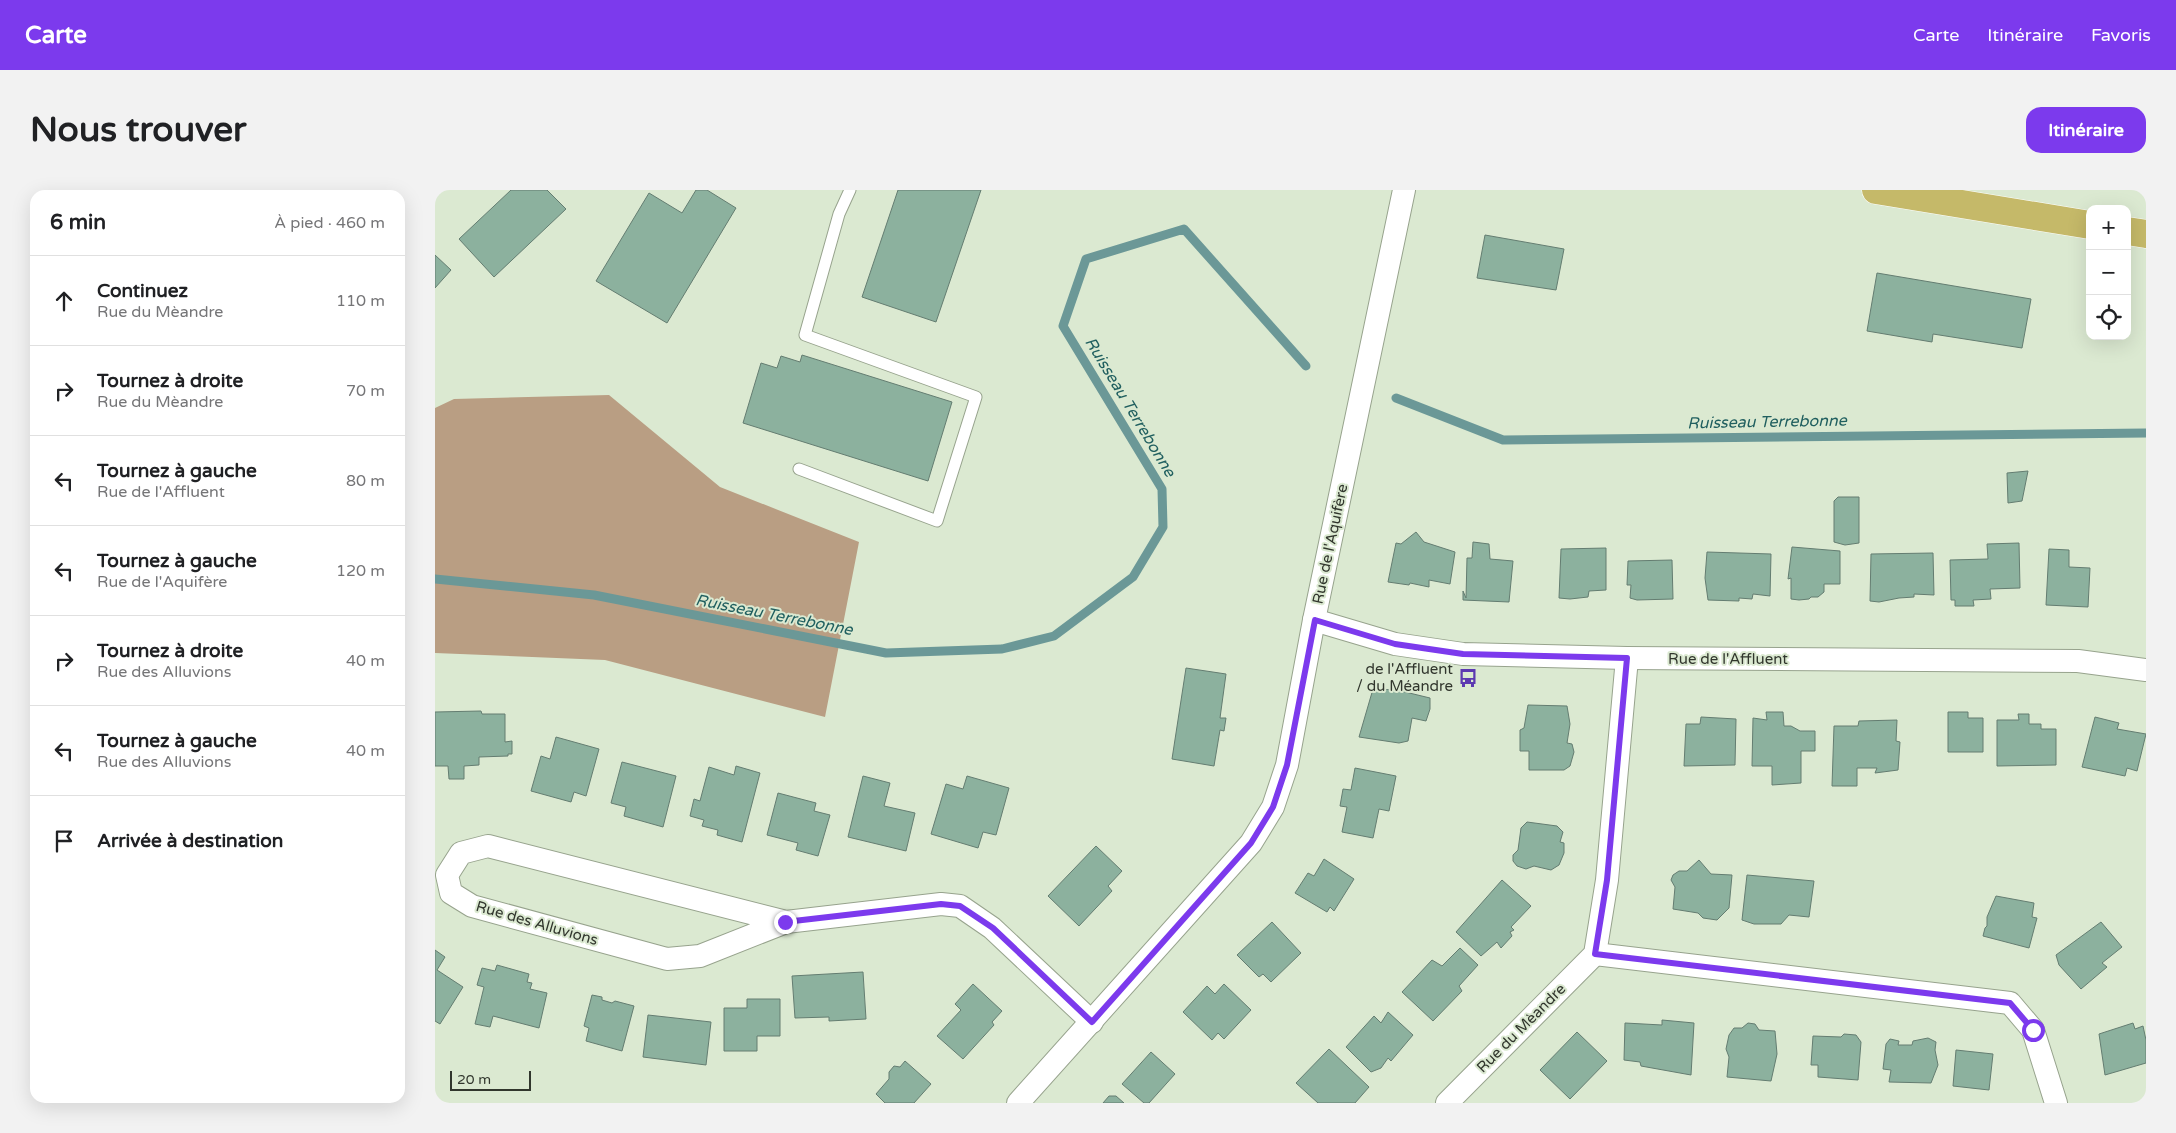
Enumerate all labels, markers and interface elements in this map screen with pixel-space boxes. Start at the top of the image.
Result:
text: Carte [25,21,87,50]
text: Carte [1913,24,1959,46]
text: Itinéraire [1987,24,2063,46]
text: Favoris [2091,24,2151,46]
button: Itinéraire [2026,107,2146,153]
text: Nous trouver [30,109,246,151]
map controls [2086,205,2131,340]
button: + [2086,205,2131,250]
text: 6 min [50,210,106,235]
text: À pied · 460 m [274,213,385,233]
button: − [2086,250,2131,295]
text: Continuez [97,280,188,302]
icon: ahead [50,287,78,315]
text: 110 m [336,291,385,311]
button: locate [2086,295,2131,340]
text: Rue du Mèandre [97,302,223,322]
water label: Ruisseau Terrebonne [1080,333,1180,481]
text: Tournez à droite [97,370,243,392]
icon: right [50,377,78,405]
text: 70 m [346,381,385,401]
text: Rue du Mèandre [97,392,223,412]
water label: Ruisseau Terrebonne [1687,411,1848,433]
text: Tournez à gauche [97,460,257,482]
icon: left [50,467,78,495]
text: 80 m [346,471,385,491]
text: Rue de l'Affluent [97,482,225,502]
street label: Rue de l'Aquifère [1308,482,1352,606]
text: Tournez à gauche [97,550,257,572]
icon: left [50,557,78,585]
text: 120 m [336,561,385,581]
text: Rue de l'Aquifère [97,572,227,592]
water label: Ruisseau Terrebonne [694,590,855,640]
text: Tournez à droite [97,640,243,662]
icon: right [50,647,78,675]
street label: Rue de l'Affluent [1668,650,1788,668]
text: 40 m [346,651,385,671]
place label: de l'Affluent / du Méandre [1356,660,1453,695]
text: Rue des Alluvions [97,662,232,682]
bus stop icon: de l'Affluent / du Méandre [1457,667,1479,689]
text: Tournez à gauche [97,730,257,752]
icon: left [50,737,78,765]
text: 40 m [346,741,385,761]
text: Rue des Alluvions [97,752,232,772]
icon: arrive [50,827,78,855]
text: Arrivée à destination [97,830,283,852]
street label: Rue des Alluvions [474,897,600,949]
route end [774,911,797,934]
street label: Rue du Mèandre [1473,980,1569,1076]
route start [2022,1019,2045,1042]
scale bar [450,1068,531,1091]
text: 20 m [457,1071,491,1088]

